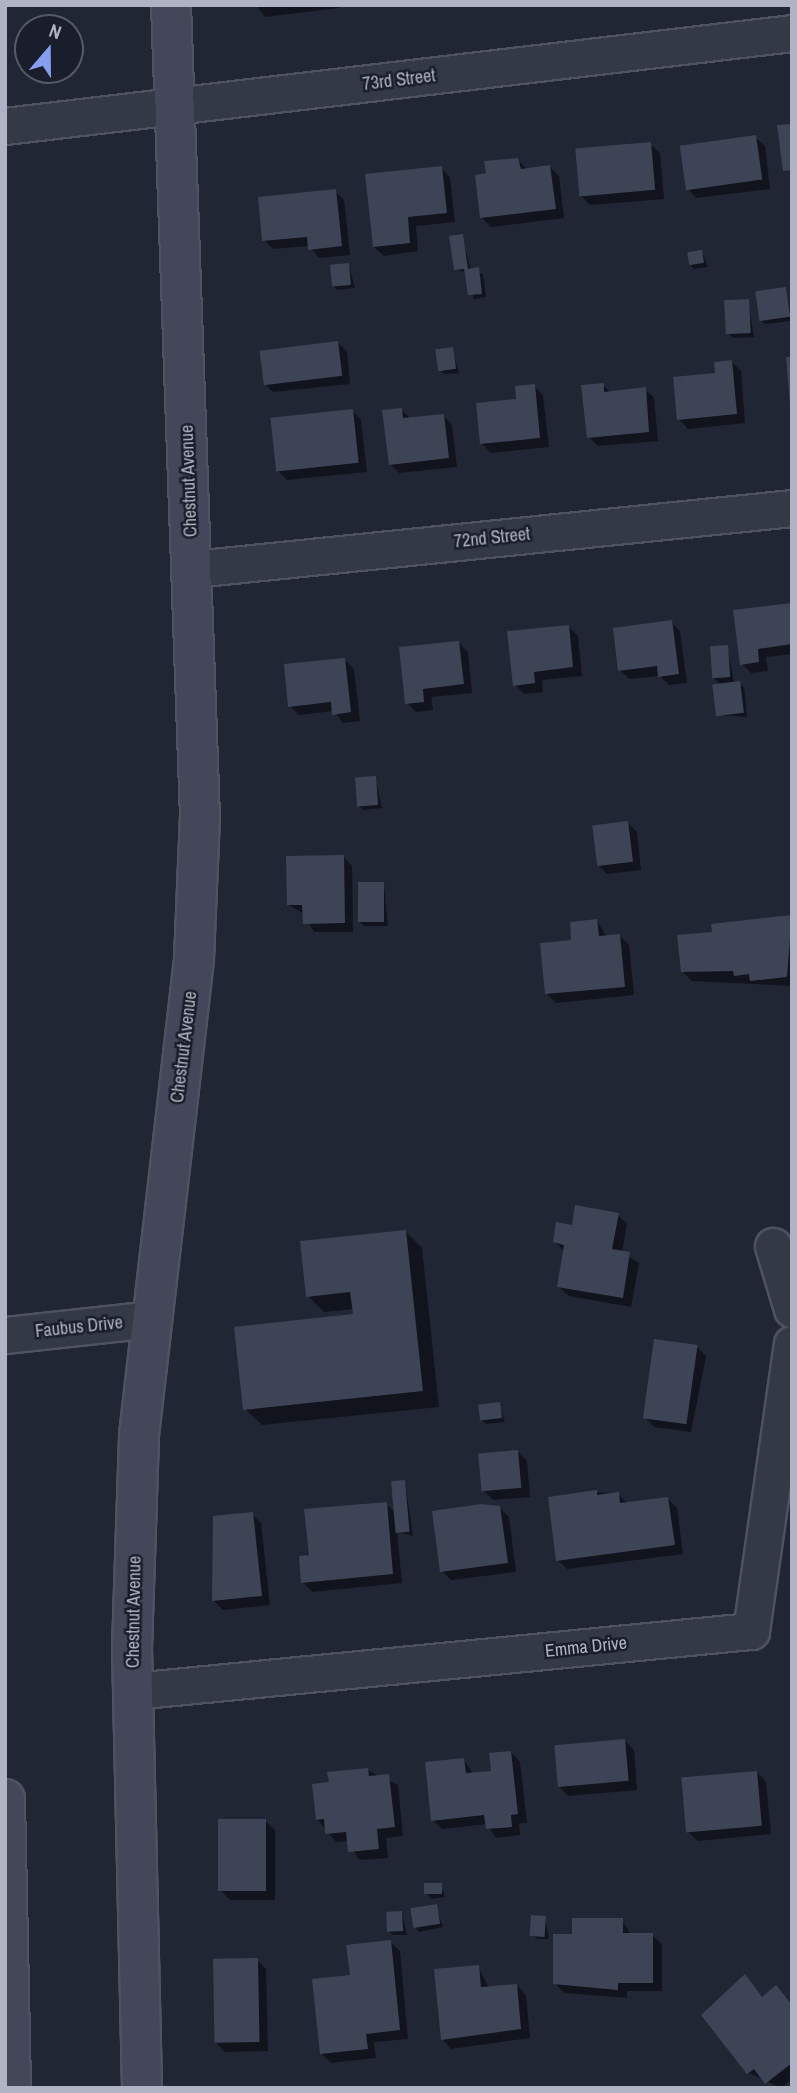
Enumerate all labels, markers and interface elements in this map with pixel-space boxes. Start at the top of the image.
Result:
north arrow [14,14,84,84]
text: N [46,17,65,45]
street label: 73rd Street [361,65,437,95]
street label: Chestnut Avenue [176,424,202,538]
street label: 72nd Street [453,523,531,553]
street label: Chestnut Avenue [166,990,202,1104]
street label: Faubus Drive [34,1312,124,1342]
street label: Chestnut Avenue [122,1555,146,1669]
street label: Emma Drive [544,1632,628,1662]

